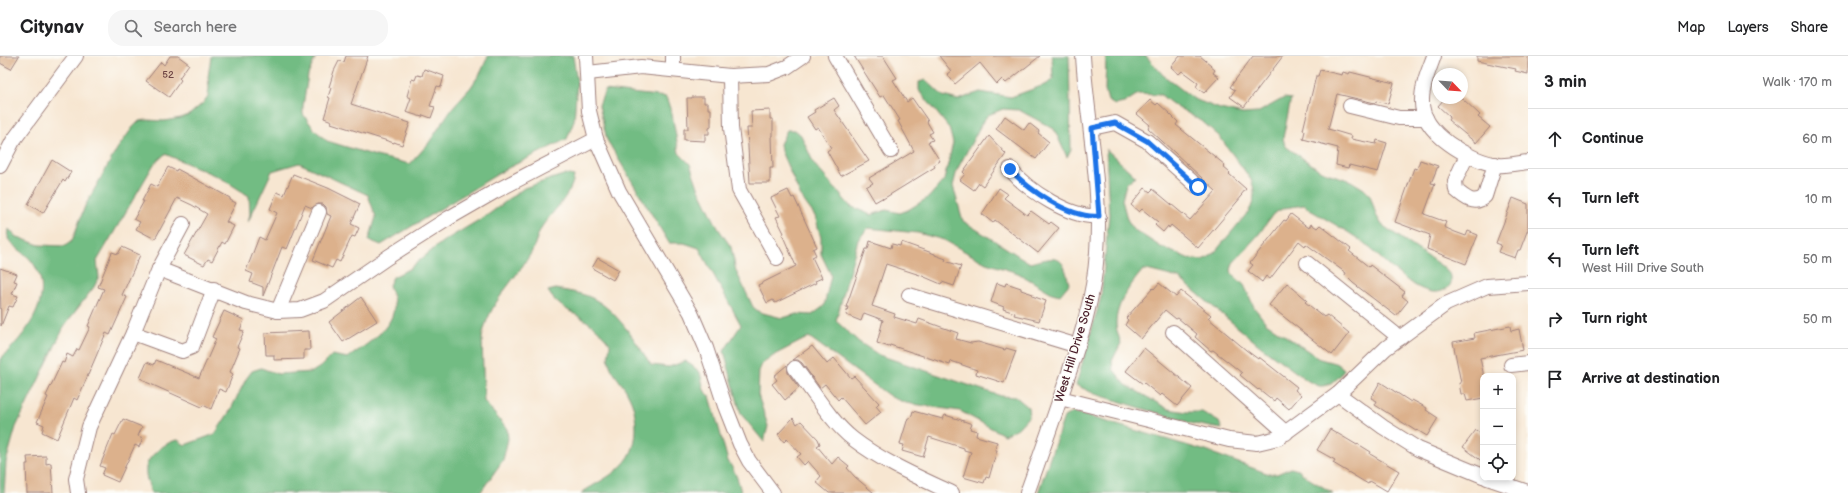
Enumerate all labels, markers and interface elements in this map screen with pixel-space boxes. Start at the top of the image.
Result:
search box [108,10,388,46]
text: Citynav [20,16,84,39]
icon: search [122,17,144,39]
text: Search here [154,18,237,37]
text: Map [1677,19,1705,36]
text: Layers [1727,19,1769,36]
text: Share [1791,19,1828,36]
north arrow [1432,68,1468,104]
house number: 52 [162,69,174,81]
text: 3 min [1544,72,1587,92]
text: Walk · 170 m [1762,74,1832,90]
icon: ahead [1544,128,1566,150]
text: Continue [1582,129,1644,148]
text: 60 m [1802,131,1832,147]
route end [1001,160,1019,178]
route start [1189,178,1207,196]
icon: left [1544,188,1566,210]
text: Turn left [1582,189,1639,208]
text: 10 m [1805,191,1832,207]
text: Turn left [1582,241,1639,260]
icon: left [1544,248,1566,270]
text: 50 m [1803,251,1832,267]
text: West Hill Drive South [1582,260,1704,276]
street label: West Hill Drive South [1052,292,1099,404]
icon: right [1544,308,1566,330]
text: Turn right [1582,309,1647,328]
text: 50 m [1803,311,1832,327]
icon: arrive [1544,368,1566,390]
text: Arrive at destination [1582,369,1720,388]
map controls [1480,373,1516,481]
button: + [1480,373,1516,409]
button: − [1480,409,1516,445]
button: locate [1480,445,1516,481]

